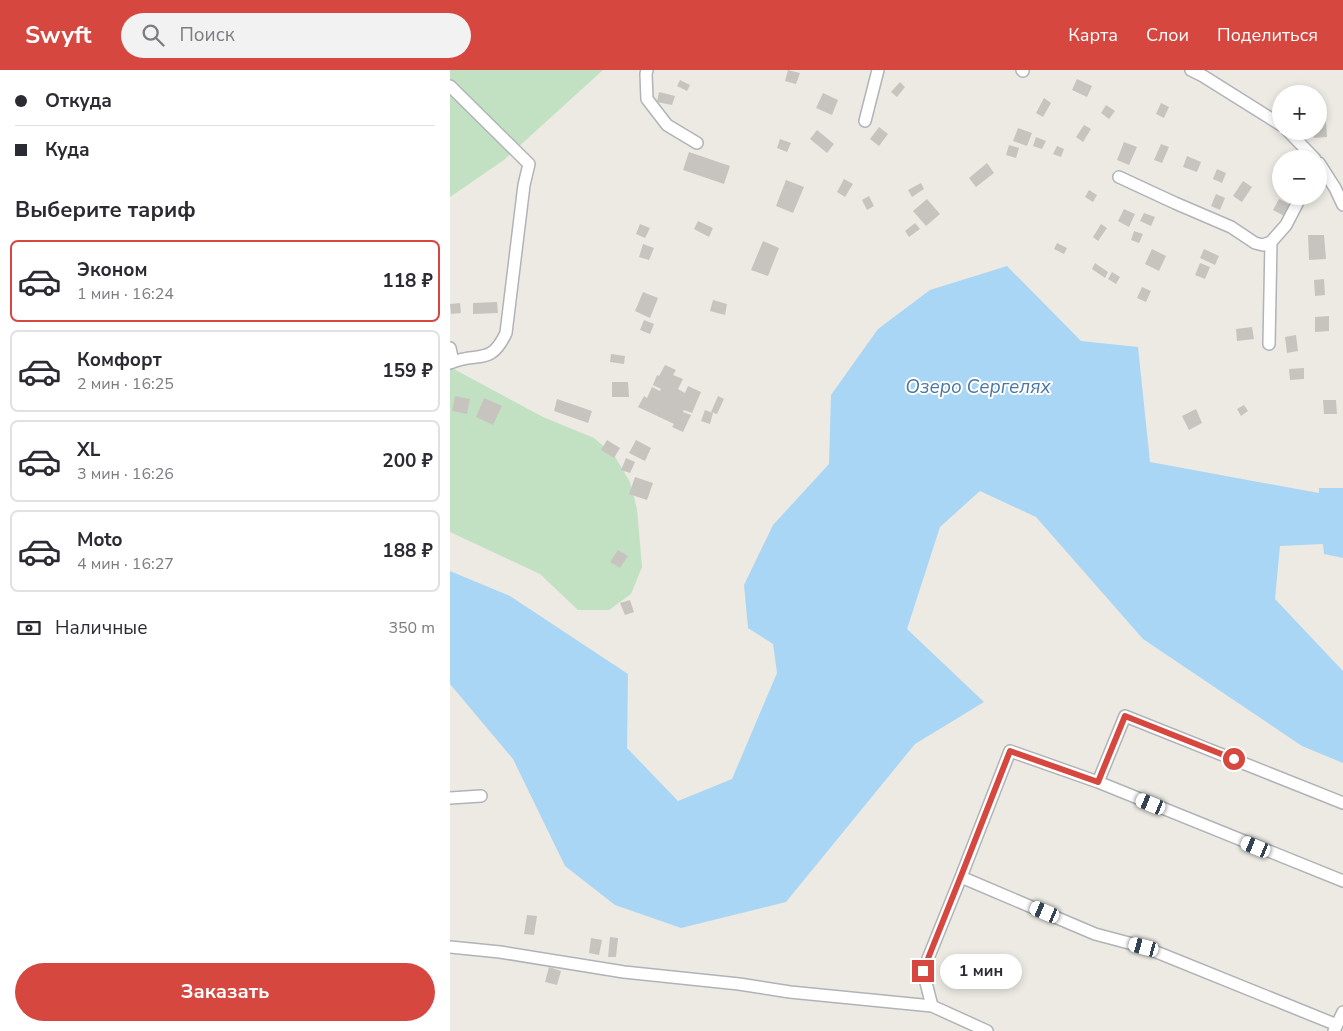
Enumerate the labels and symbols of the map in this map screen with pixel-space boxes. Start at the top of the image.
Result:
water label: Озеро Сергелях [905,374,1051,400]
route start [1223,748,1245,770]
car [1134,791,1167,817]
car [1239,834,1272,860]
car [1028,899,1061,925]
car [1127,936,1160,958]
callout: 1 мин [940,954,1023,988]
route end [912,960,934,982]

